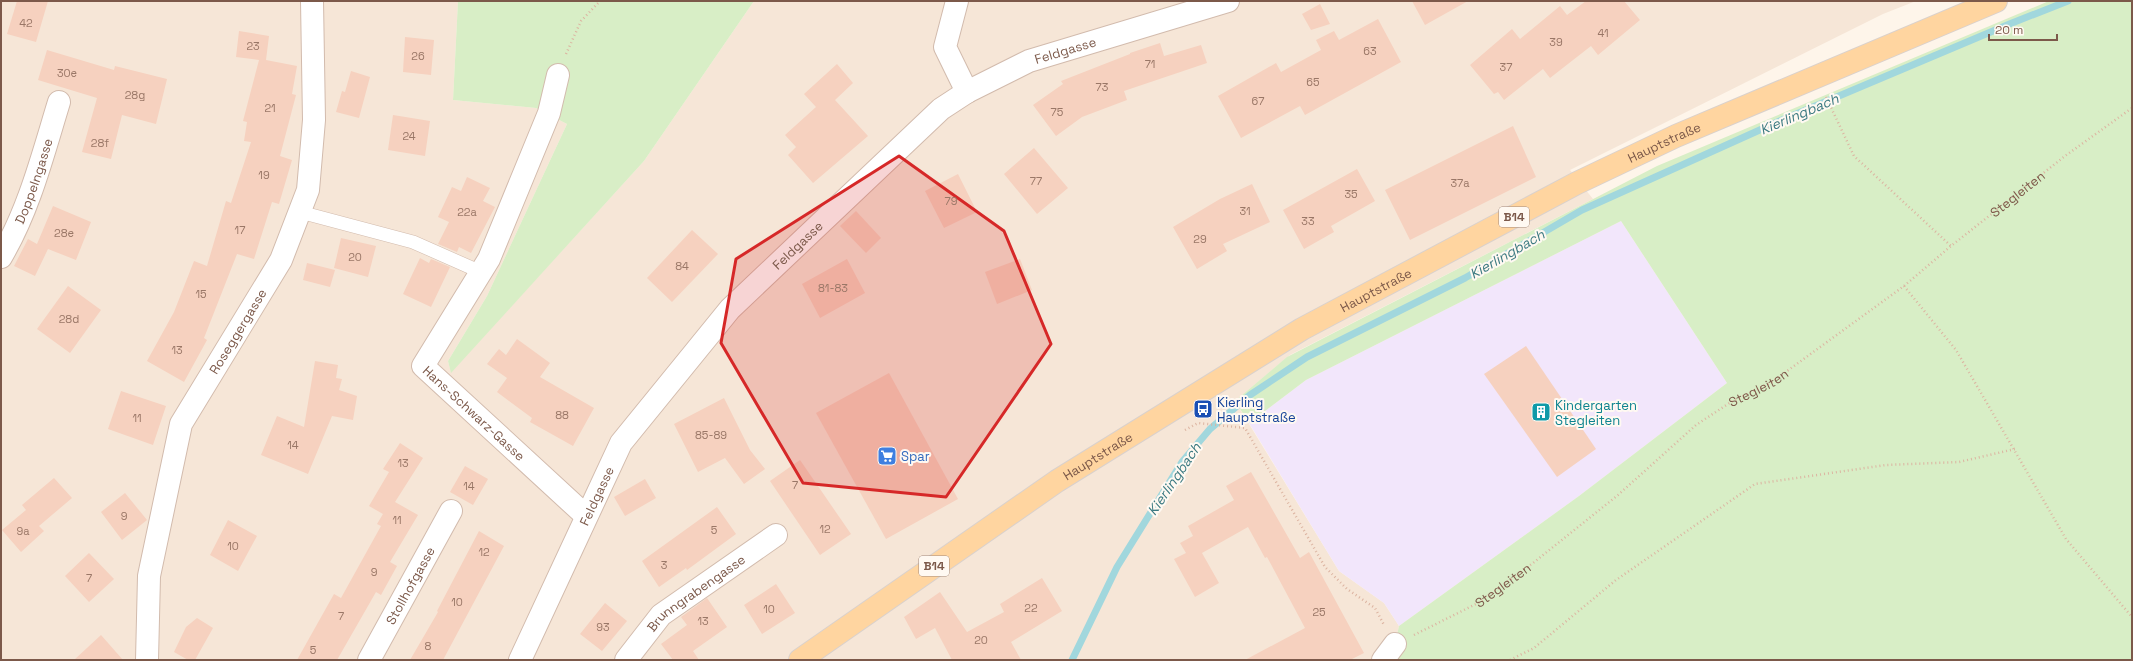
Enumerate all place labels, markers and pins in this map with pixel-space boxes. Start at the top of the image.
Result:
place label: Kierling Hauptstraße [1217,394,1296,426]
place label: Kindergarten Stegleiten [1555,397,1637,429]
bus stop icon: Kierling Hauptstraße [1192,398,1214,420]
building icon: Kindergarten Stegleiten [1530,401,1552,423]
supermarket icon: Spar [876,445,898,467]
place label: Spar [901,448,930,465]

